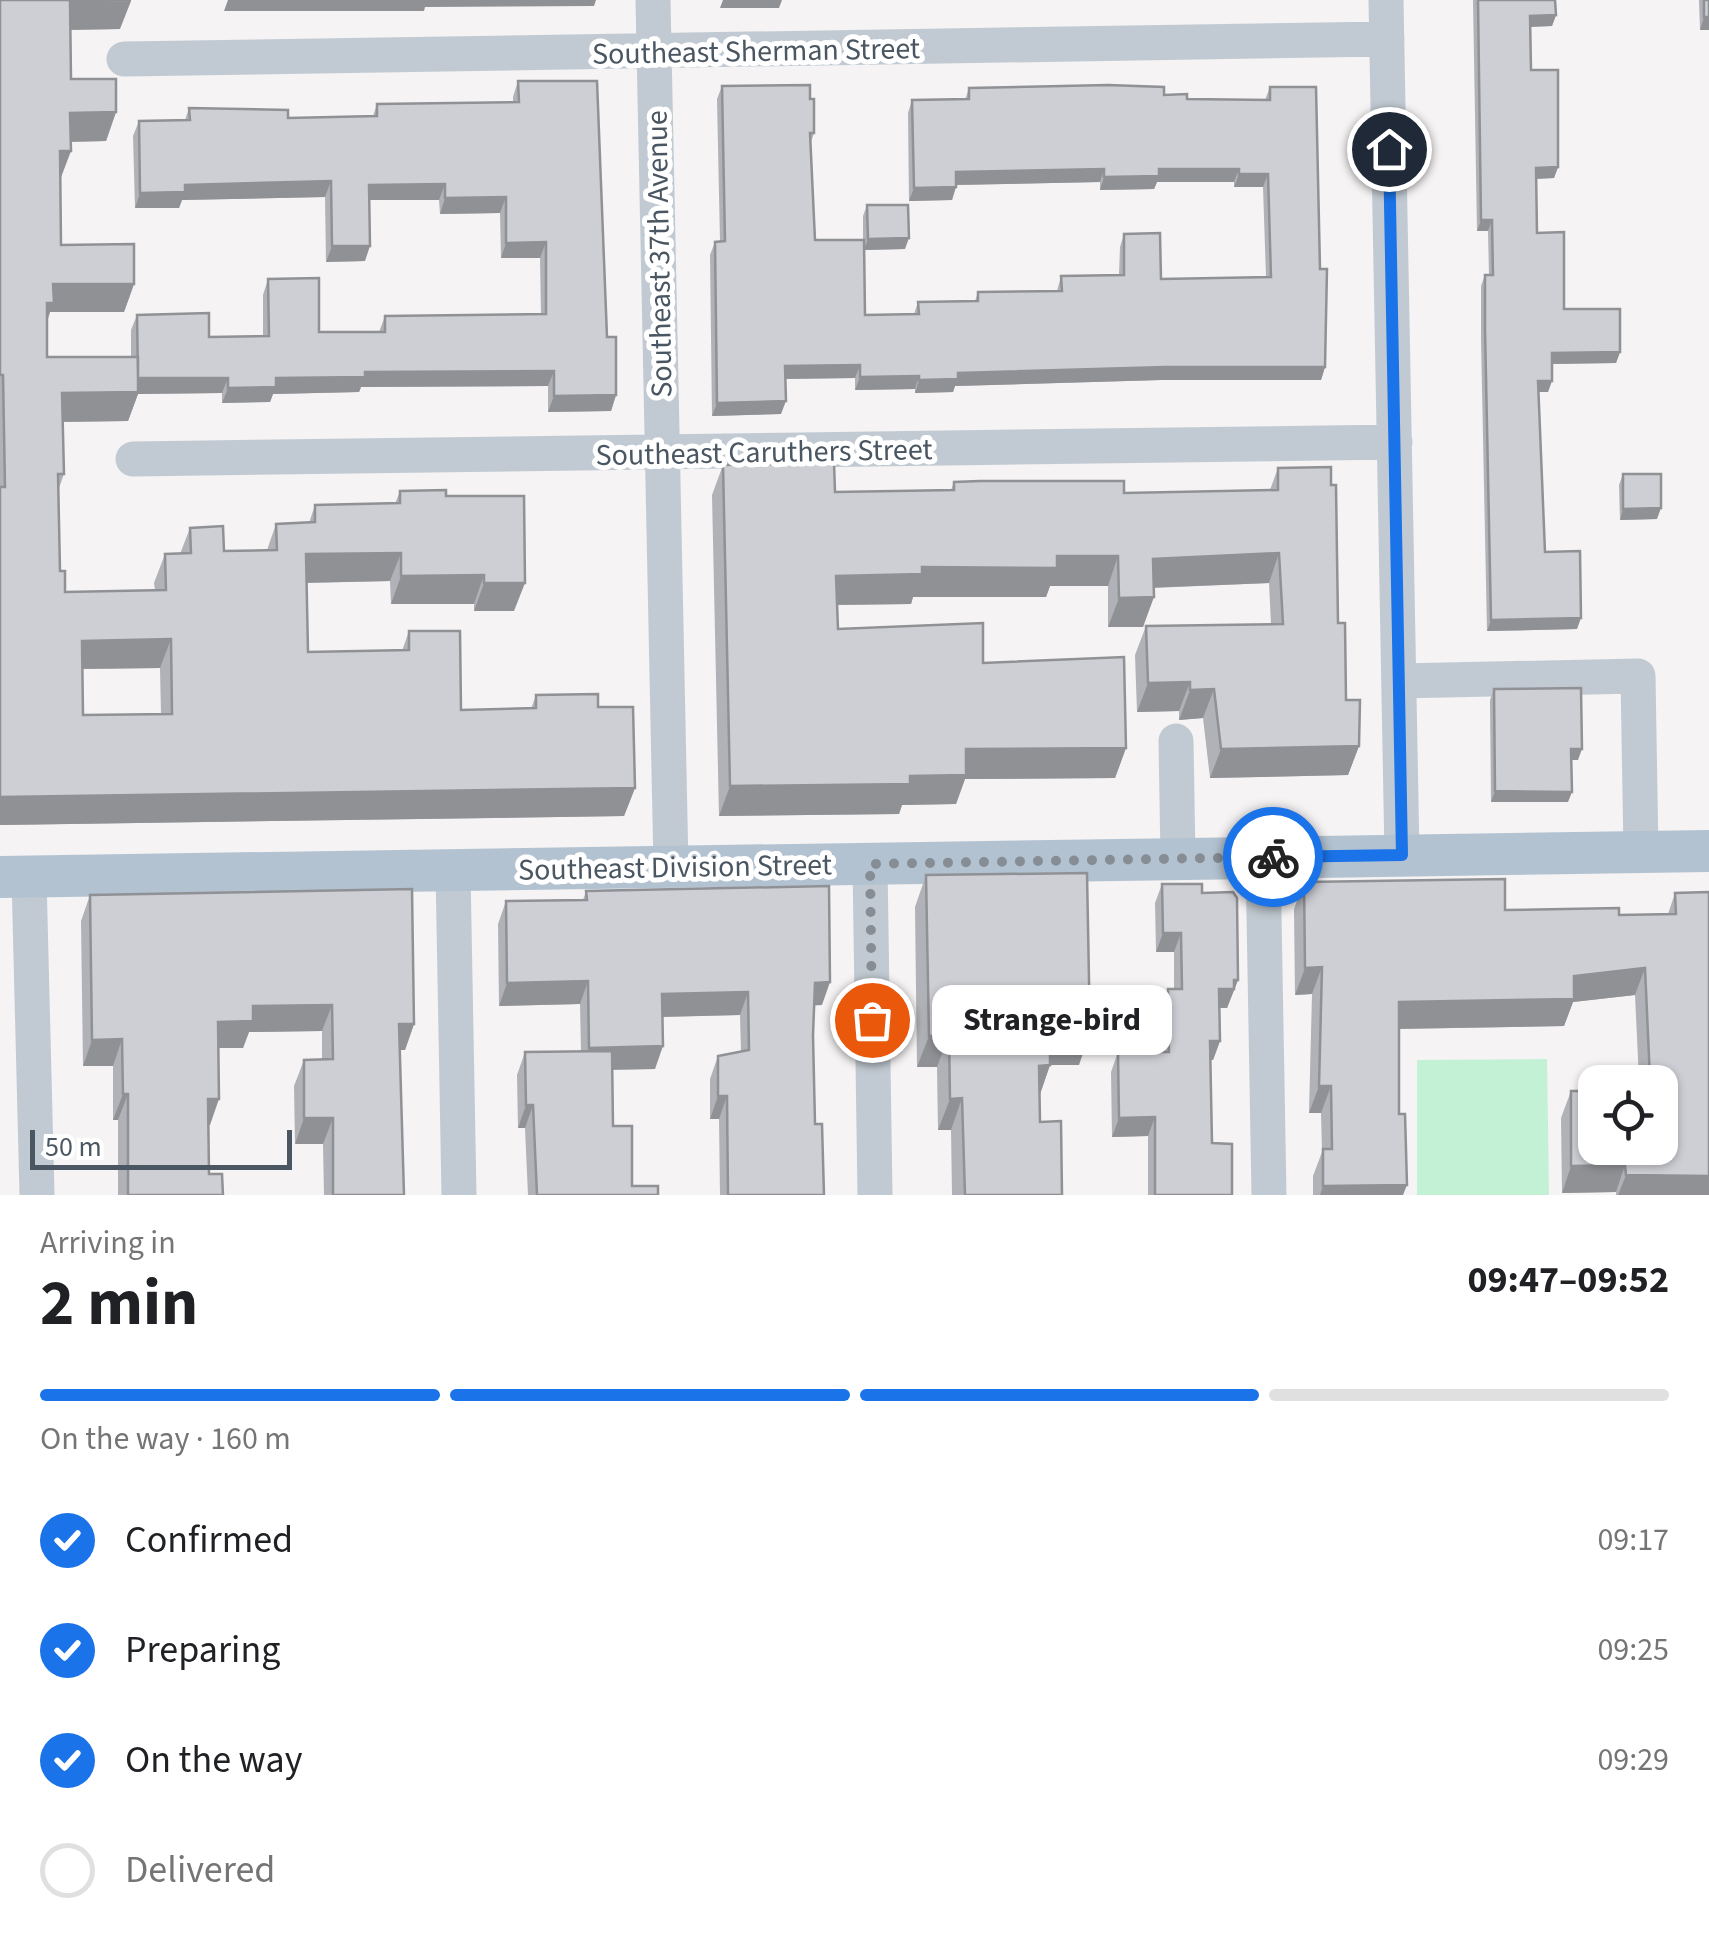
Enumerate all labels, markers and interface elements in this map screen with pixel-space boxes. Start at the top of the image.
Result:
street label: Southeast Sherman Street [592,27,920,76]
pin [1347,107,1432,192]
street label: Southeast 37th Avenue [635,110,684,398]
icon: home [1362,122,1417,177]
street label: Southeast Caruthers Street [595,428,933,477]
courier [1223,807,1323,907]
icon: bike [1246,830,1301,885]
street label: Southeast Division Street [518,843,832,892]
pin [830,978,915,1063]
callout: Strange-bird [932,985,1172,1055]
icon: bag [845,993,900,1048]
text: Strange-bird [963,997,1141,1043]
map controls [1578,1065,1678,1165]
button: locate [1578,1065,1678,1165]
scale bar [30,1125,292,1170]
text: 50 m [45,1127,102,1167]
text: Arriving in [40,1220,176,1266]
text: 09:47–09:52 [1467,1253,1669,1307]
text: 2 min [40,1257,198,1350]
text: On the way · 160 m [40,1416,291,1462]
icon: check [40,1513,95,1568]
text: Confirmed [125,1513,293,1567]
text: 09:17 [1597,1517,1669,1563]
icon: check [40,1623,95,1678]
text: Preparing [125,1623,280,1677]
text: 09:25 [1597,1627,1669,1673]
icon: check [40,1733,95,1788]
text: On the way [125,1733,302,1787]
text: 09:29 [1597,1737,1669,1783]
text: Delivered [125,1843,275,1897]

